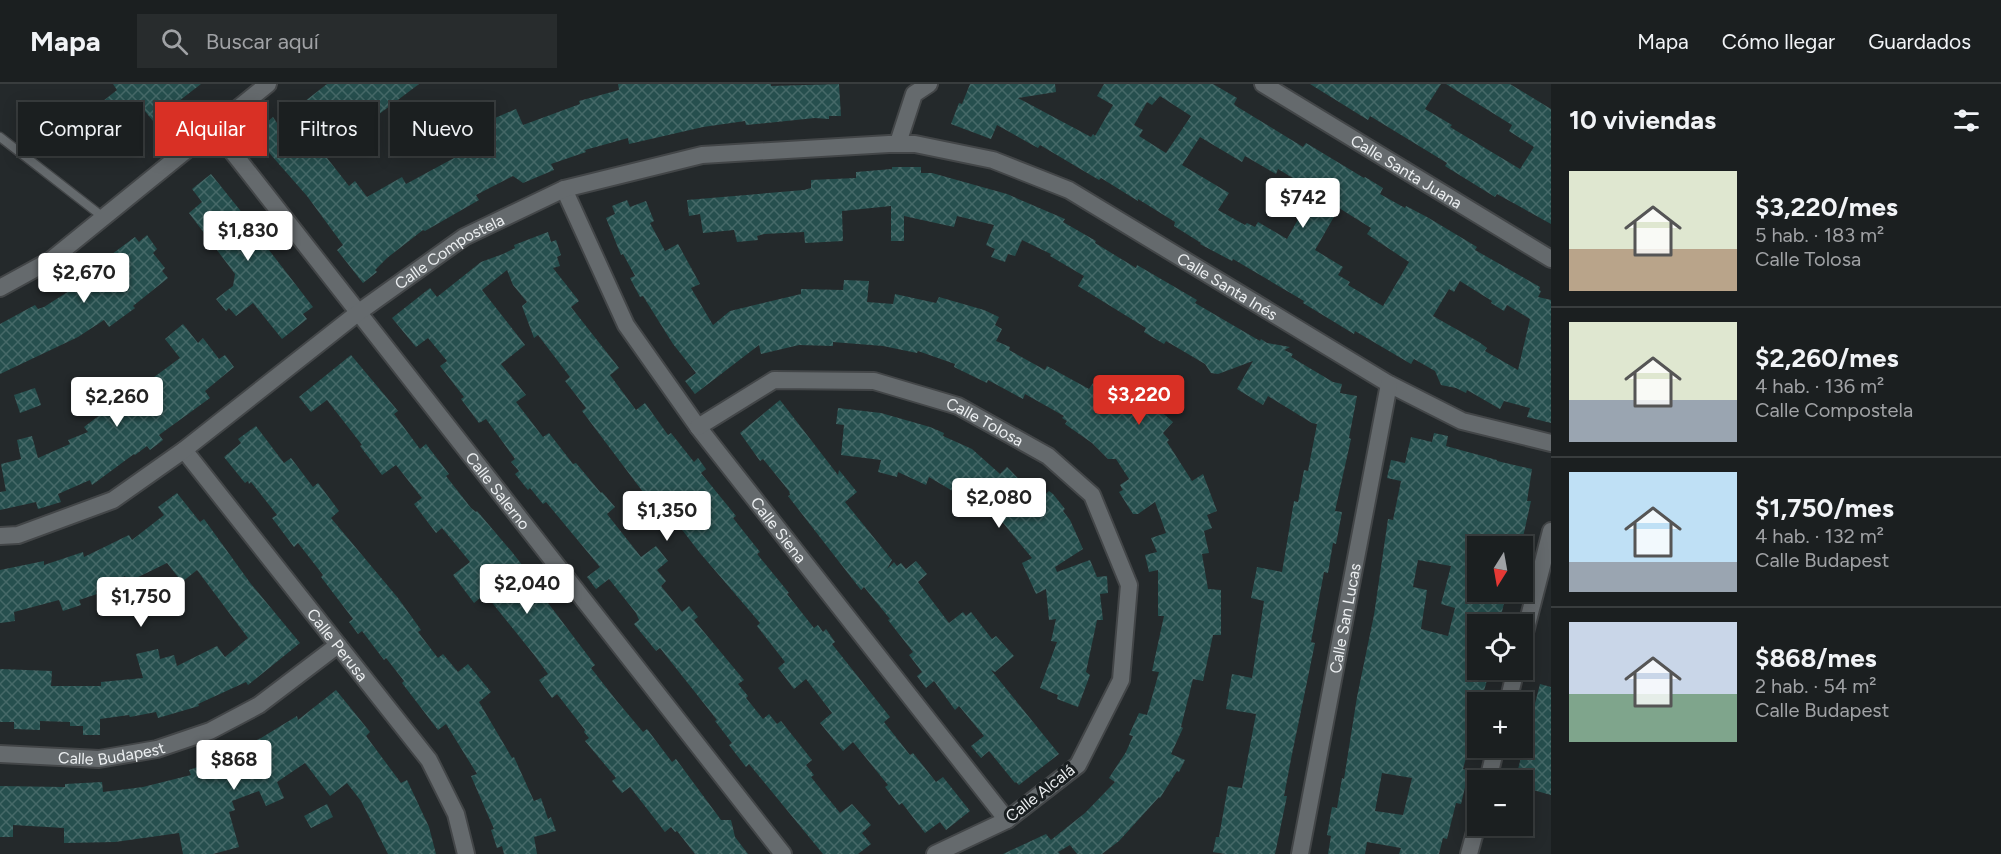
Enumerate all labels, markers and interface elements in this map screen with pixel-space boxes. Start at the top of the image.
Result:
search box [137,14,557,68]
text: Mapa [30,24,101,58]
icon: search [158,25,191,58]
text: Buscar aquí [206,28,319,55]
text: Mapa [1637,29,1689,54]
text: Cómo llegar [1722,29,1835,54]
text: Guardados [1868,29,1971,54]
chip: Comprar [18,102,143,156]
chip: Alquilar [155,102,267,156]
chip: Filtros [279,102,378,156]
chip: Nuevo [390,102,494,156]
text: 10 viviendas [1569,104,1716,136]
icon: filters [1950,104,1983,137]
street label: Calle Santa Juana [1347,130,1466,212]
pin: $742 [1267,178,1339,229]
text: $742 [1280,185,1326,209]
text: $3,220/mes [1755,191,1898,223]
icon: home [1617,195,1689,267]
street label: Calle Compostela [391,210,507,293]
pin: $1,830 [199,211,297,262]
text: $1,830 [218,218,278,242]
text: 5 hab. · 183 m² [1755,223,1884,247]
text: Calle Tolosa [1755,247,1861,271]
street label: Calle Santa Inés [1174,248,1281,324]
pin: $2,670 [35,253,133,304]
text: $2,670 [52,260,116,284]
text: $2,260/mes [1755,342,1899,374]
icon: home [1617,346,1689,418]
text: 4 hab. · 136 m² [1755,374,1884,398]
pin: $3,220 [1090,375,1188,426]
pin: $2,260 [68,377,166,428]
text: $3,220 [1107,382,1171,406]
text: $2,260 [85,384,149,408]
street label: Calle Tolosa [944,394,1027,450]
text: Calle Compostela [1755,398,1913,422]
street label: Calle Salerno [462,448,534,533]
pin: $2,080 [950,478,1048,529]
text: $2,080 [966,485,1032,509]
pin: $1,350 [618,491,716,542]
text: $1,750/mes [1755,492,1894,524]
street label: Calle Siena [747,493,811,567]
icon: home [1617,496,1689,568]
text: $1,350 [637,498,697,522]
text: 4 hab. · 132 m² [1755,524,1884,548]
north arrow [1467,536,1533,602]
map controls [1467,536,1533,836]
text: Calle Budapest [1755,548,1889,572]
street label: Calle San Lucas [1325,561,1364,675]
pin: $2,040 [478,564,576,615]
text: $2,040 [494,571,560,595]
pin: $1,750 [92,577,190,628]
text: $1,750 [111,584,171,608]
street label: Calle Perusa [303,604,372,685]
button: locate [1467,614,1533,680]
text: $868/mes [1755,642,1877,674]
icon: home [1617,646,1689,718]
text: 2 hab. · 54 m² [1755,674,1876,698]
button: + [1467,692,1533,758]
text: Calle Budapest [1755,698,1889,722]
street label: Calle Budapest [58,738,167,769]
pin: $868 [198,740,270,791]
text: $868 [210,747,258,771]
street label: Calle Alcalá [1002,760,1078,826]
button: − [1467,770,1533,836]

